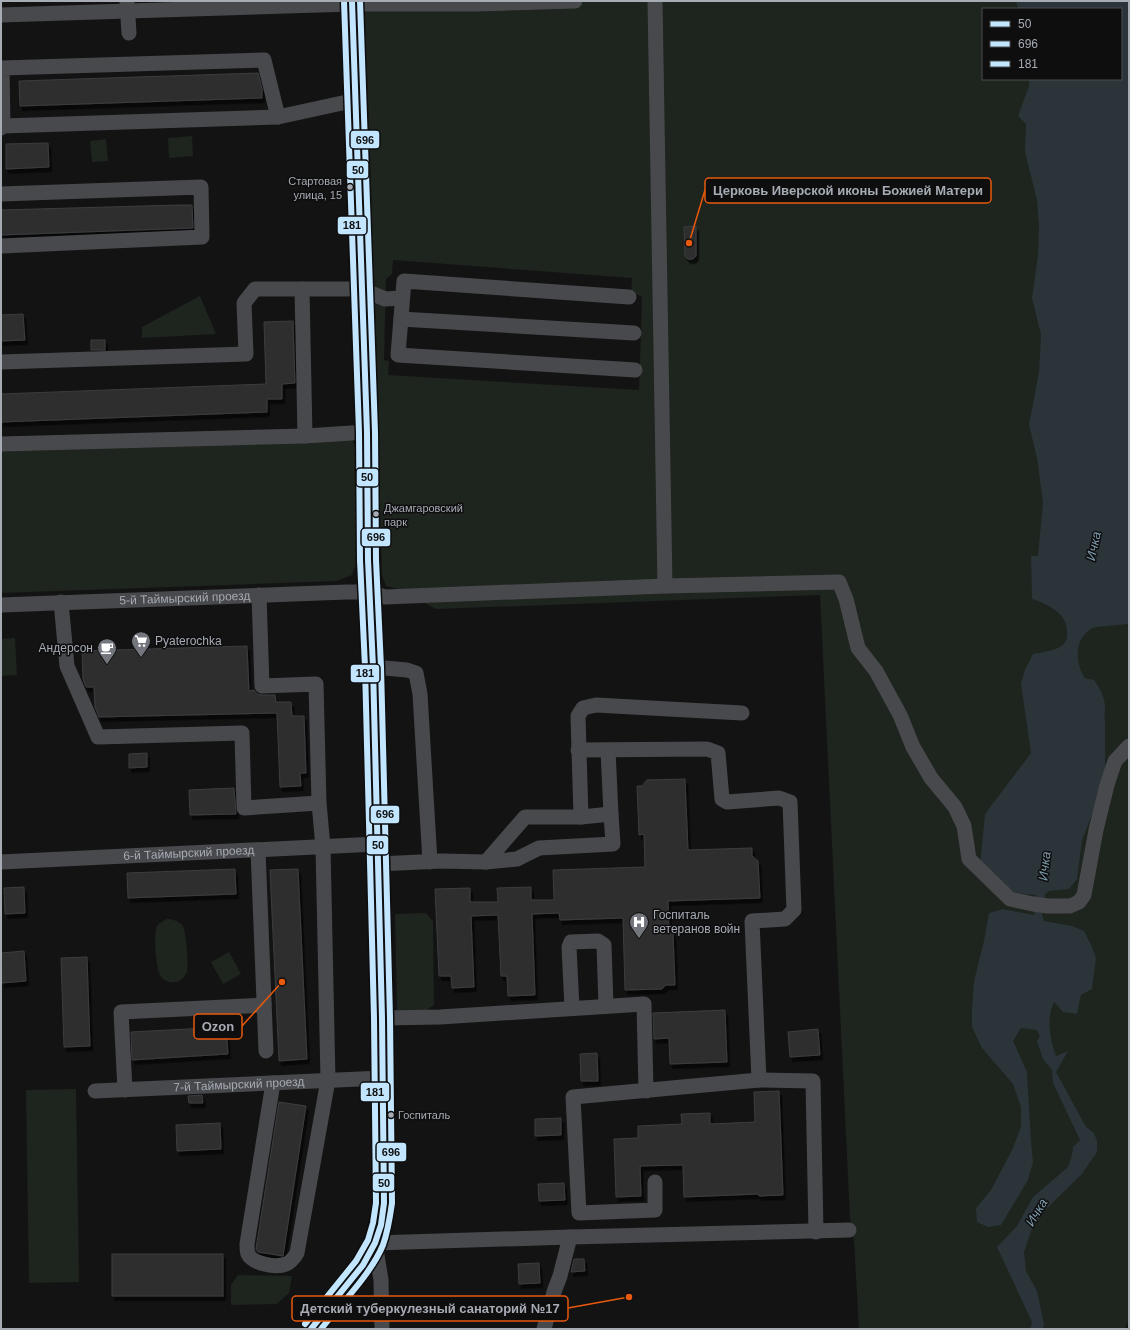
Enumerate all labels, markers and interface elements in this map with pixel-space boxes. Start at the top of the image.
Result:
legend [982,8,1122,80]
text: 50 [1018,17,1032,31]
text: 696 [1018,37,1038,51]
text: 181 [1018,57,1038,71]
line badge: 696 [350,130,380,149]
text: 696 [356,134,374,146]
line badge: 50 [346,160,369,179]
text: 50 [352,164,364,176]
place label: Стартовая улица, 15 [288,175,342,201]
callout: Церковь Иверской иконы Божией Матери [705,178,991,203]
marker: Стартовая улица, 15 [345,182,355,192]
text: Церковь Иверской иконы Божией Матери [713,183,983,198]
line badge: 181 [337,216,367,235]
text: 181 [343,219,361,231]
line badge: 50 [356,468,379,487]
text: 50 [361,471,373,483]
place label: Джамгаровский парк [384,502,463,528]
marker: Джамгаровский парк [371,509,381,519]
line badge: 696 [361,528,391,547]
water label: Ичка [1083,530,1104,562]
text: 696 [367,531,385,543]
street label: 5-й Таймырский проезд [119,589,251,608]
supermarket icon: Pyaterochka [130,630,152,658]
place label: Pyaterochka [155,634,222,648]
cafe icon: Андерсон [96,637,118,665]
place label: Андерсон [39,641,93,655]
line badge: 181 [350,664,380,683]
text: 181 [356,667,374,679]
line badge: 696 [370,805,400,824]
text: 696 [376,808,394,820]
line badge: 50 [366,835,389,855]
text: 50 [372,839,384,851]
street label: 6-й Таймырский проезд [123,843,255,863]
water label: Ичка [1035,851,1054,882]
place label: Госпиталь ветеранов войн [653,908,740,936]
hospital icon: Госпиталь ветеранов войн [628,911,650,939]
callout: Ozon [194,1014,242,1039]
text: Ozon [202,1019,234,1034]
street label: 7-й Таймырский проезд [173,1075,305,1094]
line badge: 181 [360,1082,390,1102]
text: 181 [366,1086,384,1098]
place label: Госпиталь [398,1109,450,1121]
marker: Госпиталь [386,1110,396,1120]
line badge: 696 [376,1142,407,1162]
text: 696 [382,1146,400,1158]
line badge: 50 [372,1173,395,1192]
text: 50 [378,1177,390,1189]
water label: Ичка [1022,1196,1050,1229]
callout: Детский туберкулезный санаторий №17 [292,1296,568,1321]
text: Детский туберкулезный санаторий №17 [300,1301,560,1316]

